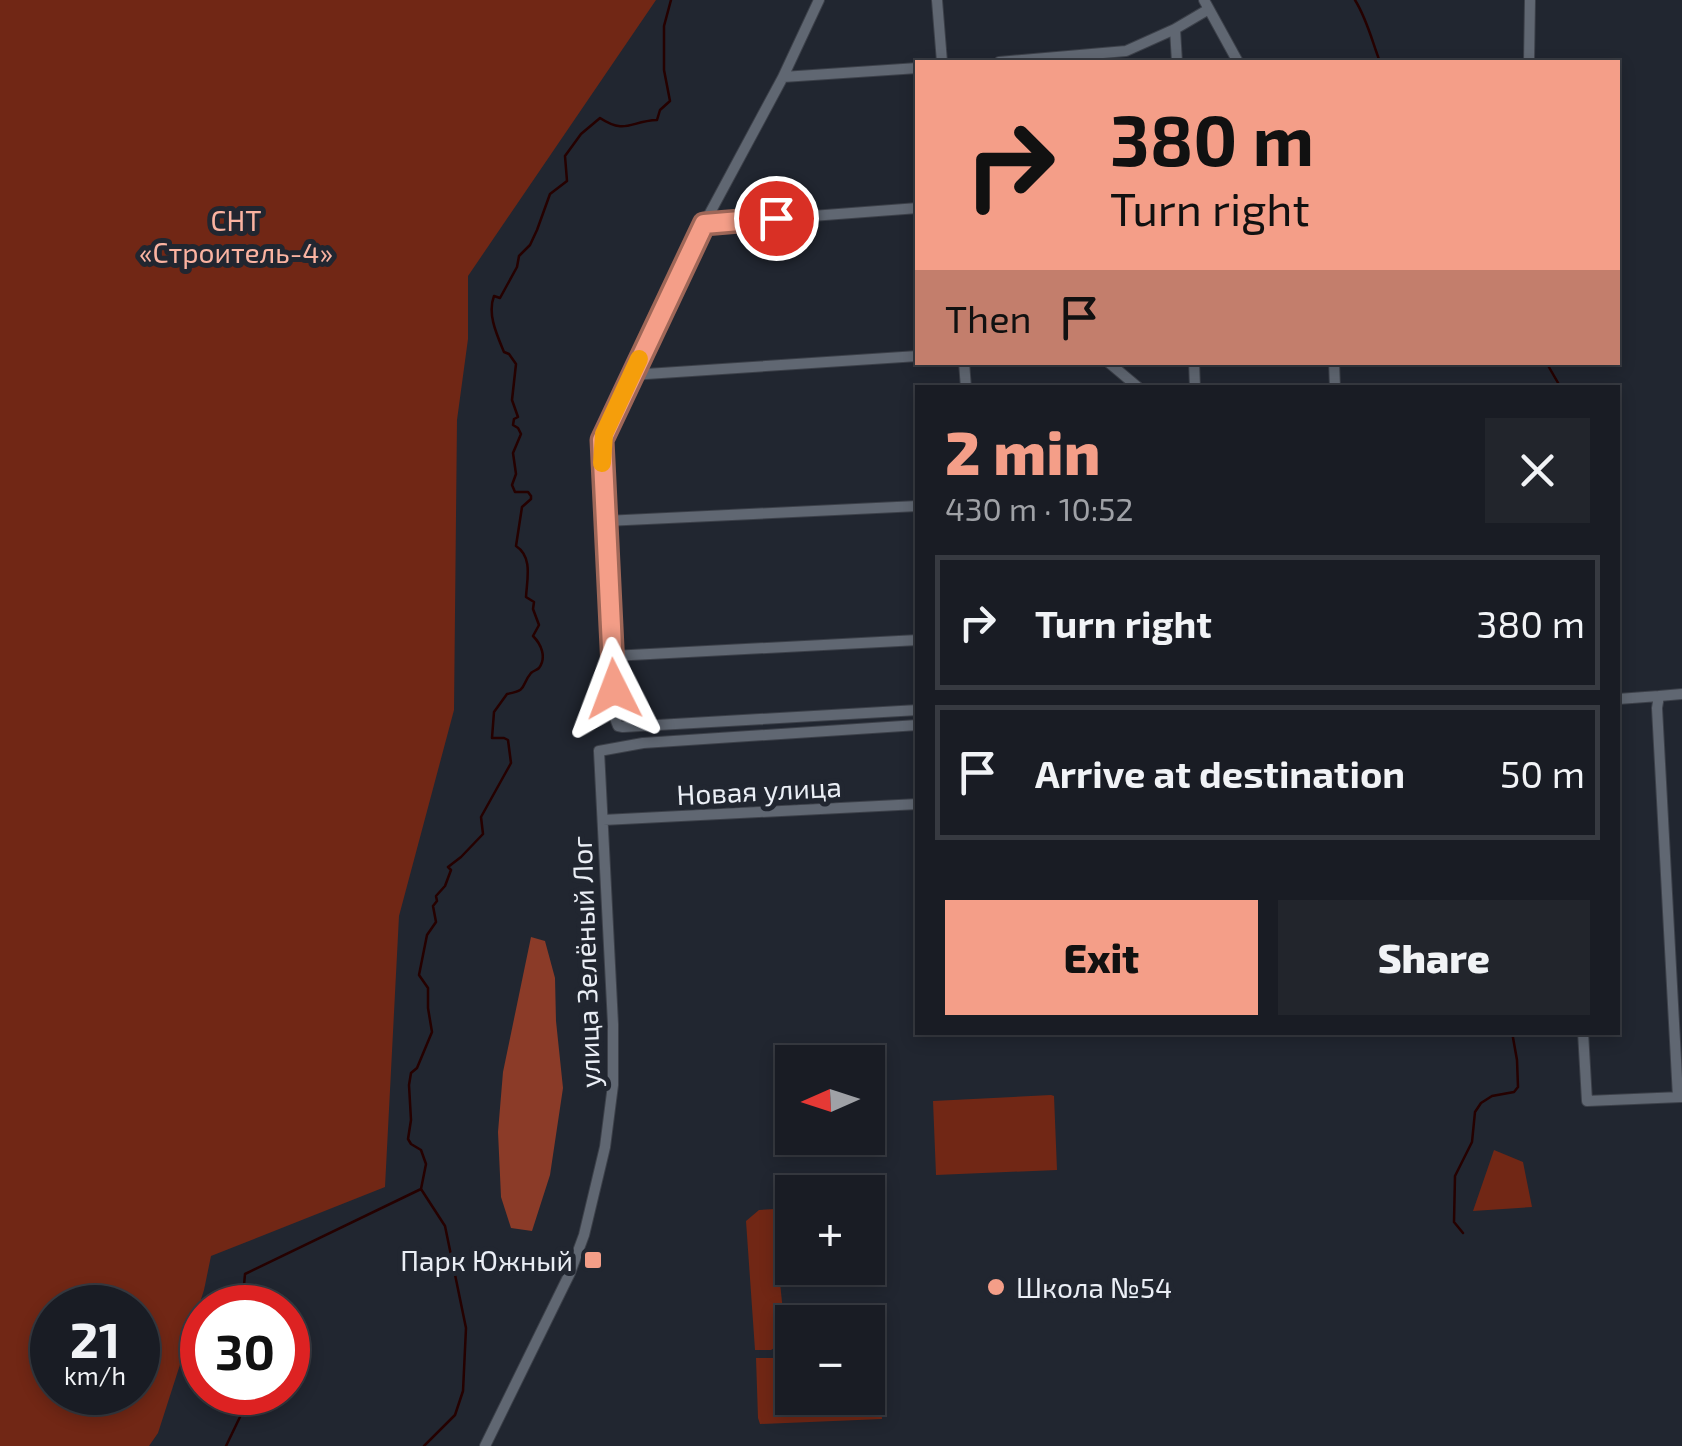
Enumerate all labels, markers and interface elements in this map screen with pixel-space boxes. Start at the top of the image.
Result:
text: 380 m [1110,96,1314,180]
icon: right [945,100,1075,230]
pin [734,176,819,261]
text: Turn right [1110,181,1310,235]
icon: arrive [749,191,804,246]
park label: СНТ «Строитель-4» [139,203,333,269]
icon: arrive [1052,290,1107,345]
text: Then [945,295,1032,341]
text: 2 min [945,415,1100,487]
button: close [1485,418,1590,523]
text: 430 m · 10:52 [945,489,1133,527]
icon: right [950,595,1005,650]
text: Turn right [1035,600,1212,646]
text: 380 m [1476,600,1585,646]
position arrow [562,637,666,741]
icon: arrive [950,745,1005,800]
text: Arrive at destination [1035,750,1405,796]
text: 50 m [1500,750,1585,796]
street label: Новая улица [676,769,842,811]
street label: улица Зелёный Лог [564,835,606,1089]
button: Exit [945,900,1258,1015]
button: Share [1278,900,1590,1015]
north arrow [775,1045,885,1155]
map controls [775,1045,885,1415]
button: + [775,1175,885,1285]
place label: Парк Южный [400,1243,573,1277]
marker: Парк Южный [582,1249,604,1271]
place label: Школа №54 [1016,1270,1172,1304]
marker: Школа №54 [985,1276,1007,1298]
speed limit sign: 30 [180,1285,310,1415]
button: − [775,1305,885,1415]
text: 21 [70,1308,120,1368]
text: km/h [64,1360,126,1390]

